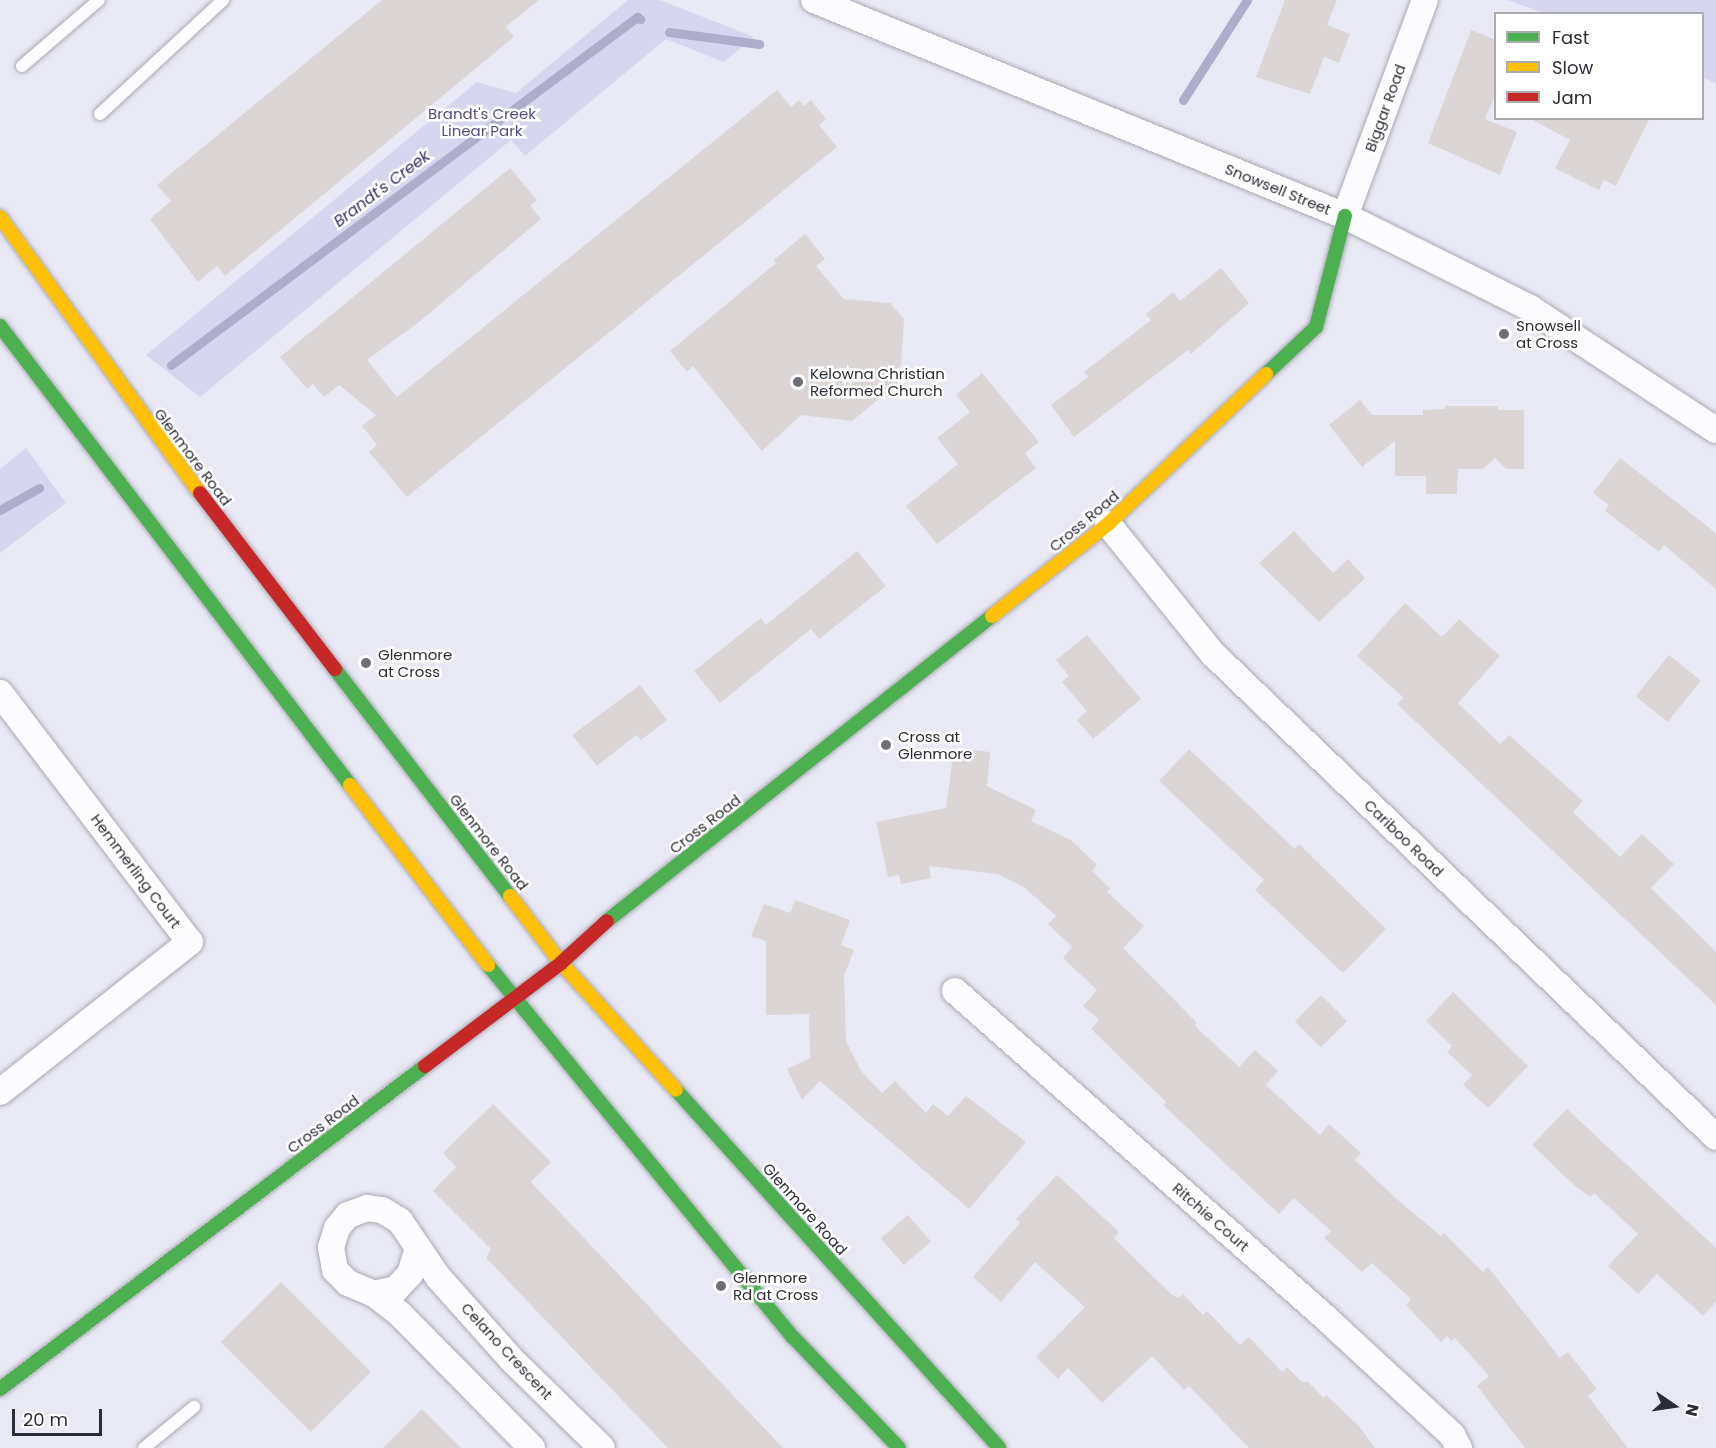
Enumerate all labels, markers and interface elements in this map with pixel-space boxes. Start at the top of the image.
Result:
legend [1494,12,1704,120]
text: Fast [1552,25,1589,50]
text: Slow [1552,55,1593,80]
street label: Biggar Road [1361,62,1409,154]
text: Jam [1552,85,1592,110]
park label: Brandt's Creek Linear Park [428,104,536,139]
water label: Brandt's Creek [330,147,434,231]
street label: Snowsell Street [1222,160,1334,218]
place label: Snowsell at Cross [1516,316,1581,351]
marker: Snowsell at Cross [1497,327,1511,341]
place label: Kelowna Christian Reformed Church [810,364,945,399]
marker: Kelowna Christian Reformed Church [791,375,805,389]
street label: Glenmore Road [151,405,235,509]
street label: Cross Road [1045,487,1123,555]
place label: Glenmore at Cross [378,645,452,680]
marker: Glenmore at Cross [359,656,373,670]
place label: Cross at Glenmore [898,727,972,762]
marker: Cross at Glenmore [879,738,893,752]
street label: Glenmore Road [446,790,532,894]
street label: Cross Road [666,791,744,857]
street label: Cariboo Road [1361,796,1447,880]
street label: Hemmerling Court [87,810,185,932]
street label: Cross Road [283,1091,363,1157]
street label: Glenmore Road [759,1159,851,1259]
street label: Ritchie Court [1169,1179,1253,1255]
place label: Glenmore Rd at Cross [733,1268,818,1303]
marker: Glenmore Rd at Cross [714,1279,728,1293]
street label: Celano Crescent [458,1299,556,1403]
north arrow [1644,1376,1704,1436]
scale bar [15,1397,105,1435]
text: N [1679,1402,1705,1419]
text: 20 m [23,1407,68,1432]

